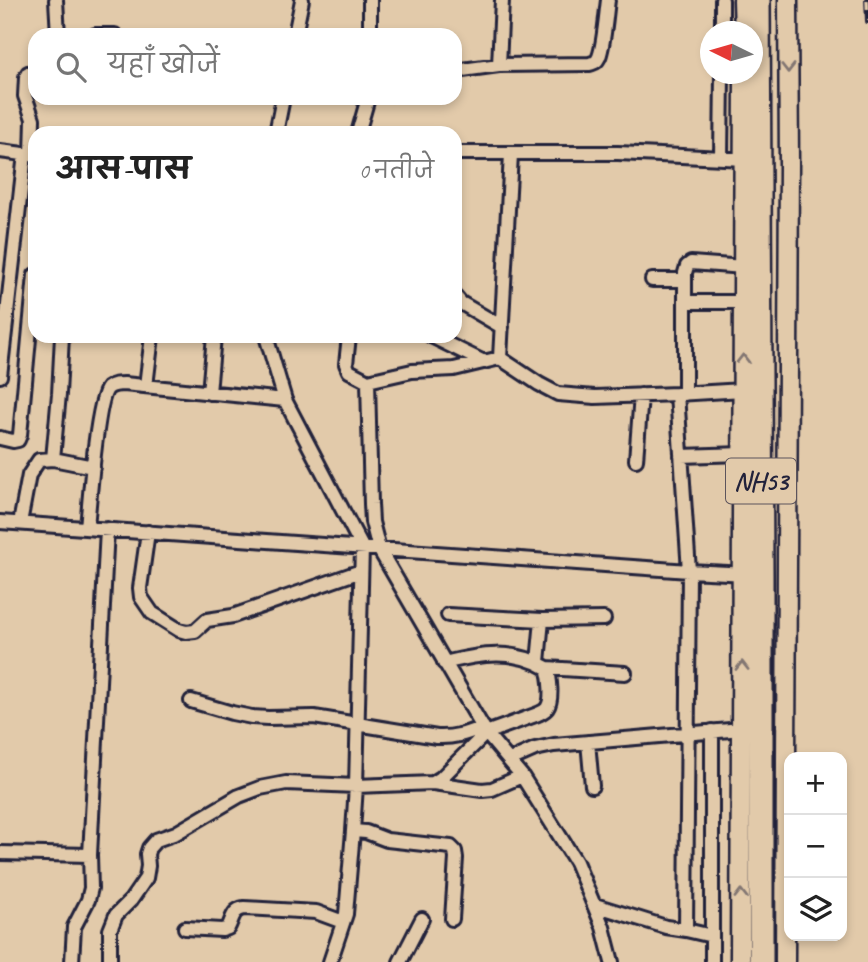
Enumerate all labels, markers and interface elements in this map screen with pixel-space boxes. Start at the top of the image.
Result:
north arrow [700,21,763,84]
search box [28,28,462,105]
icon: search [52,48,90,86]
text: यहाँ खोजें [108,48,219,81]
one-way arrow [780,63,796,74]
text: आस-पास [56,150,191,188]
text: 0 नतीजे [358,156,434,185]
one-way arrow [735,353,751,363]
road number: NH53 [726,458,796,503]
one-way arrow [734,661,750,671]
map controls [784,752,847,941]
button: + [784,752,847,815]
button: − [784,815,847,878]
button: layers [784,878,847,941]
one-way arrow [733,888,748,899]

